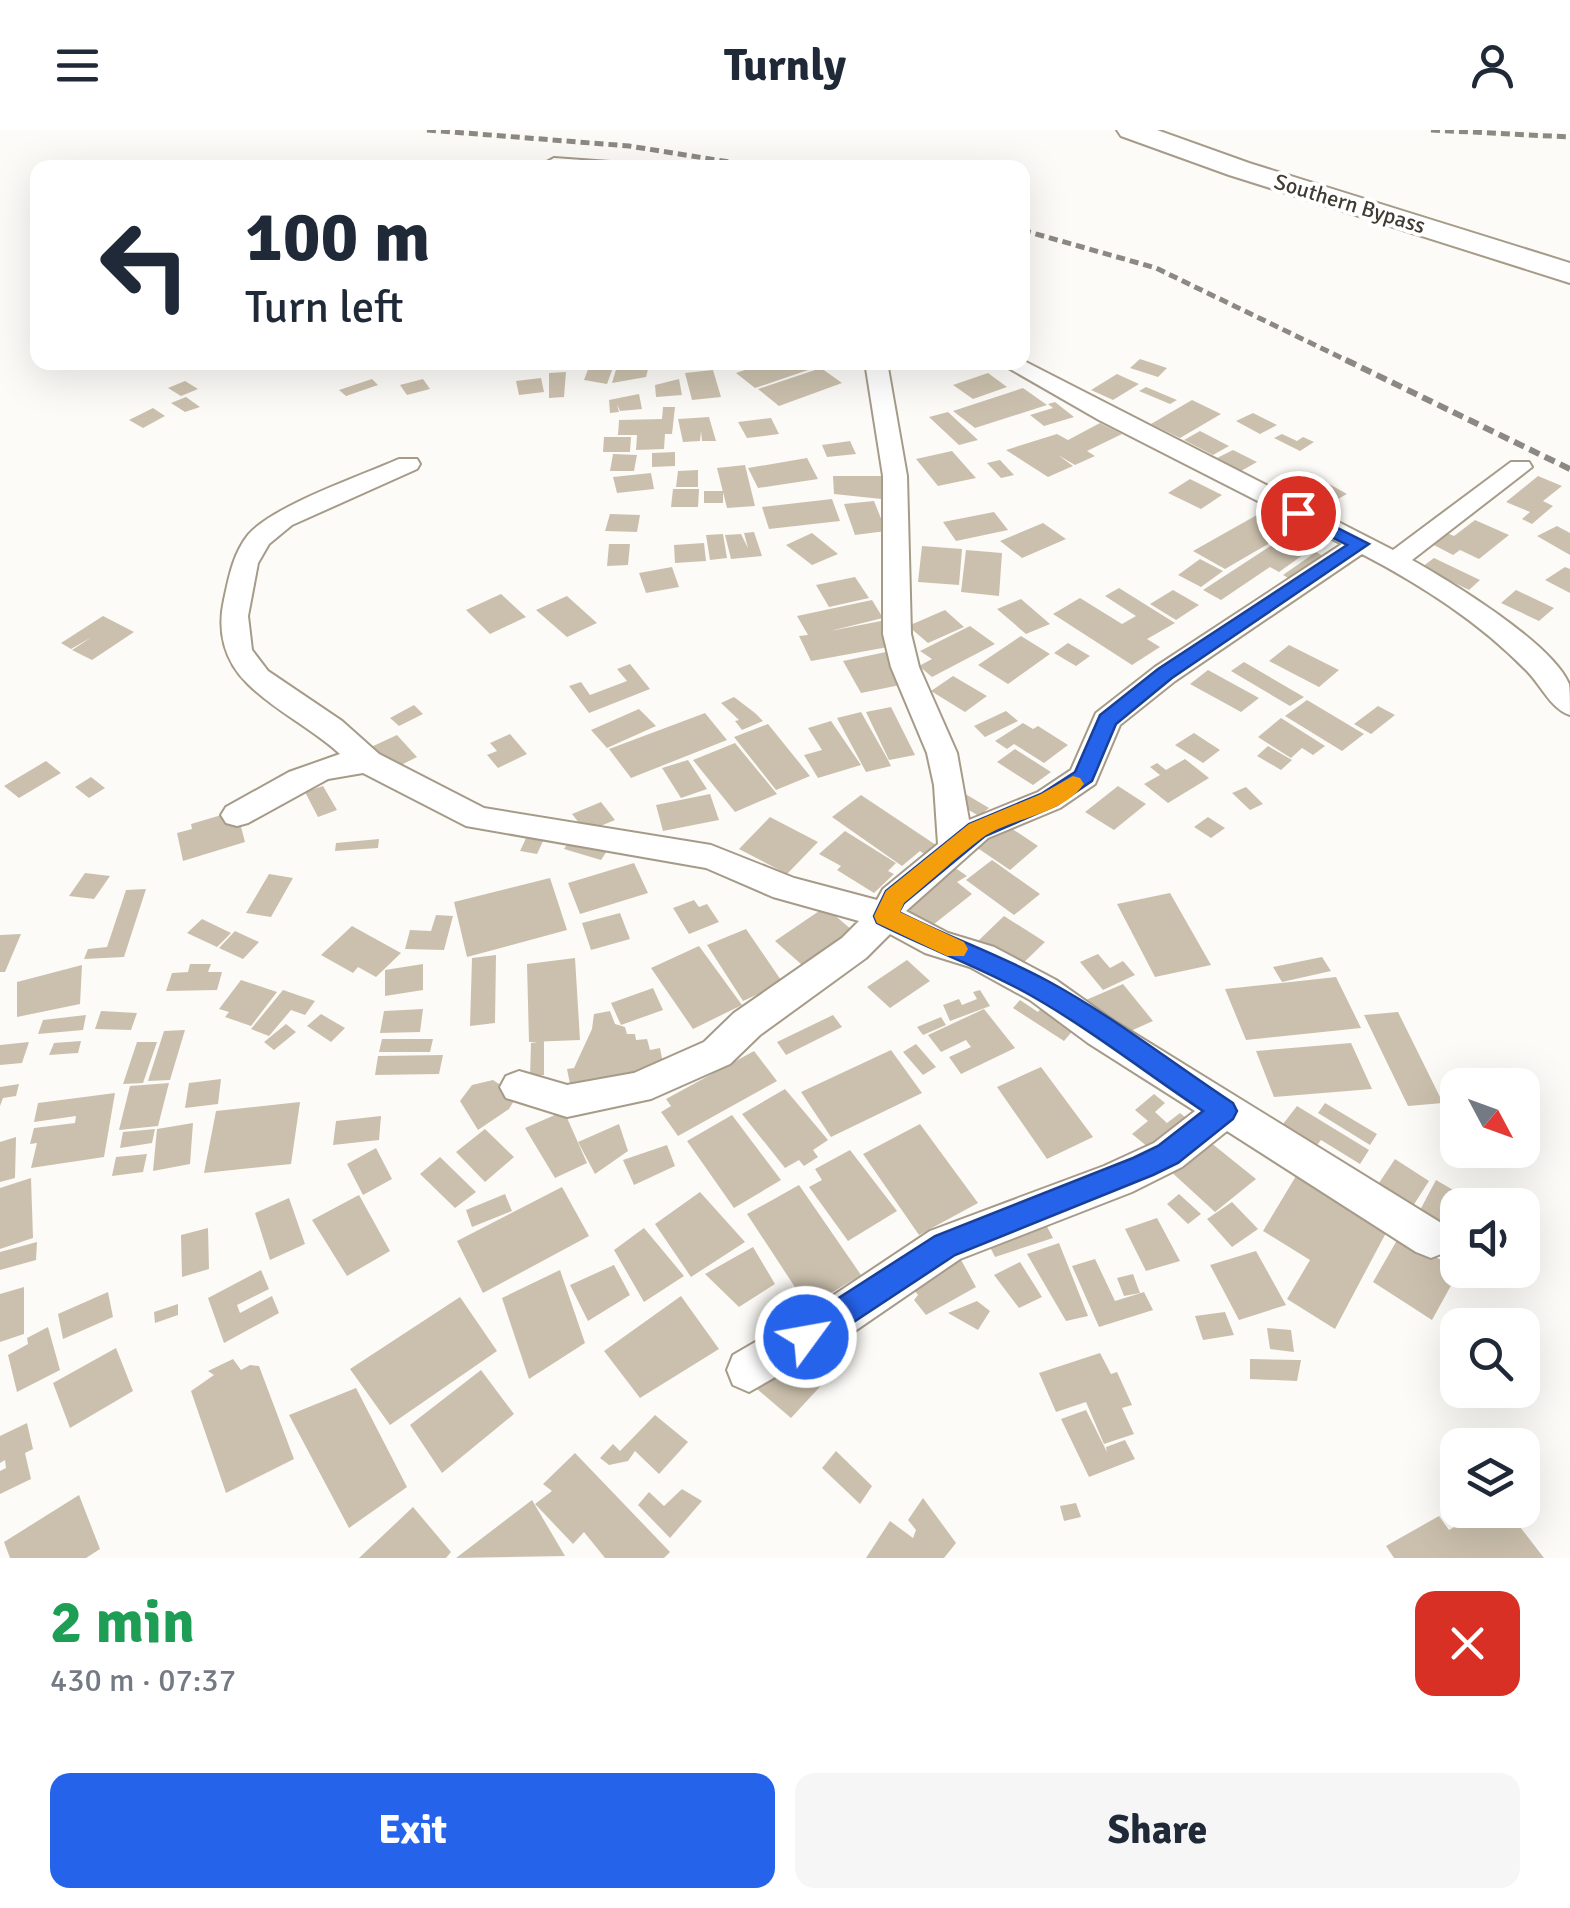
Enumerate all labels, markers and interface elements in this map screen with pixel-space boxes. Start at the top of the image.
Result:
icon: menu [50,38,105,93]
text: Turnly [724,38,846,93]
icon: person [1465,38,1520,93]
street label: Southern Bypass [1271,168,1429,239]
text: 100 m [245,194,430,280]
icon: left [80,200,210,330]
text: Turn left [245,280,404,335]
pin [1256,471,1341,556]
icon: arrive [1271,486,1326,541]
north arrow [1440,1068,1540,1168]
map controls [1440,1068,1540,1528]
button: sound [1440,1188,1540,1288]
position arrow [754,1285,858,1389]
button: search [1440,1308,1540,1408]
button: layers [1440,1428,1540,1528]
text: 2 min [50,1586,195,1660]
button: close [1415,1591,1520,1696]
text: 430 m · 07:37 [50,1661,236,1700]
button: Exit [50,1773,775,1888]
button: Share [795,1773,1520,1888]

